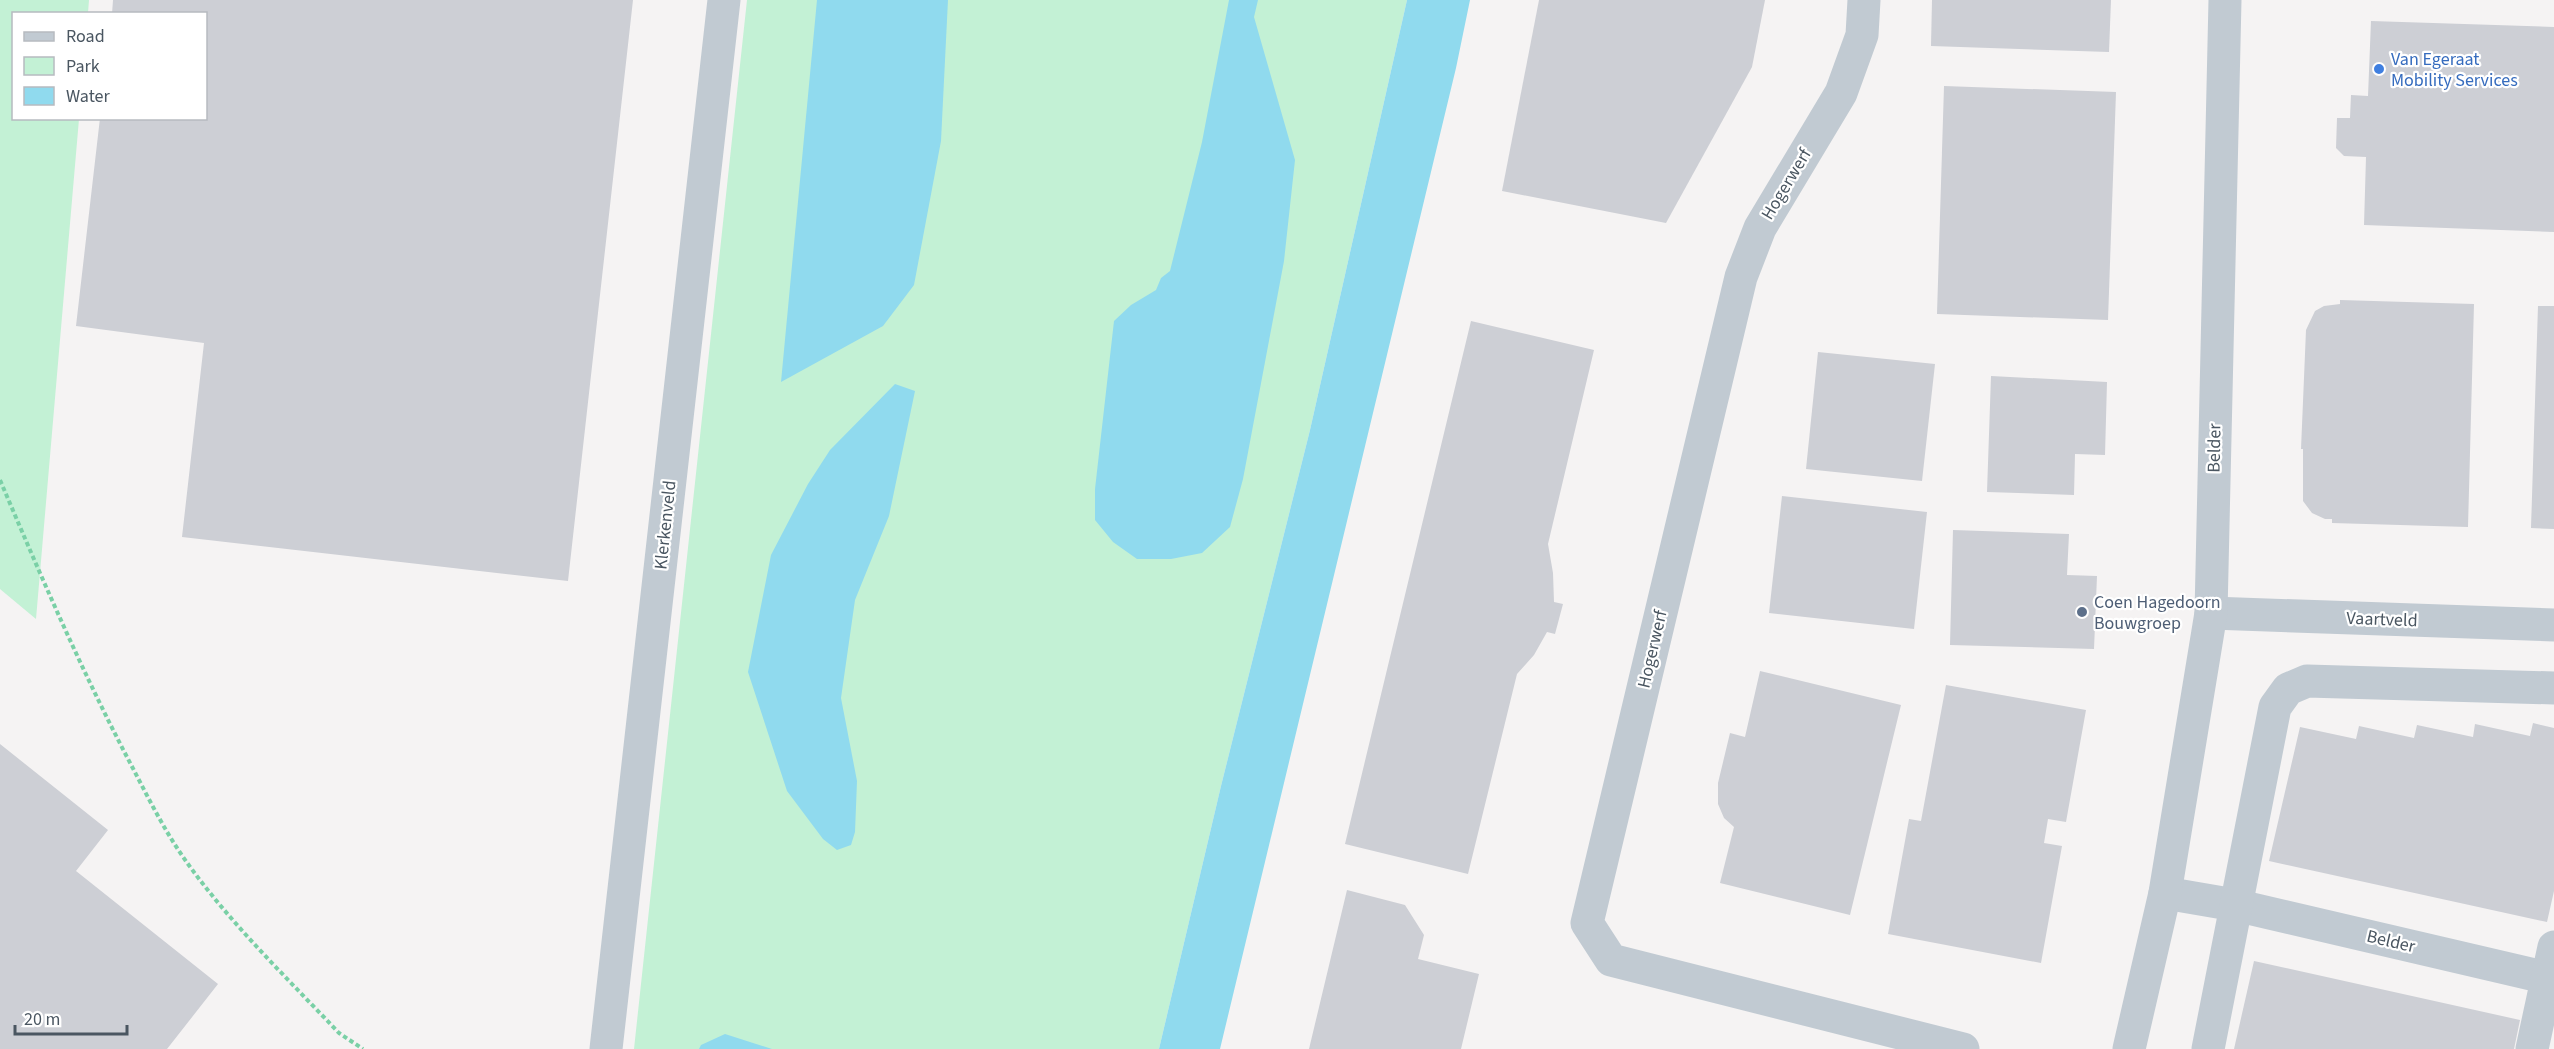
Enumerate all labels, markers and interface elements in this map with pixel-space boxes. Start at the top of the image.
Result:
legend [12,12,207,120]
text: Road [66,24,105,49]
place label: Van Egeraat Mobility Services [2391,47,2518,93]
text: Park [66,54,100,79]
marker: Van Egeraat Mobility Services [2372,62,2386,76]
text: Water [66,84,110,109]
street label: Hogerwerf [1755,143,1818,225]
street label: Belder [2202,422,2227,473]
street label: Klerkenveld [648,479,683,571]
place label: Coen Hagedoorn Bouwgroep [2094,590,2221,636]
marker: Coen Hagedoorn Bouwgroep [2075,605,2089,619]
street label: Vaartveld [2346,606,2418,633]
street label: Hogerwerf [1631,607,1674,690]
street label: Belder [2364,924,2418,959]
scale bar [15,998,128,1036]
text: 20 m [24,1007,60,1032]

